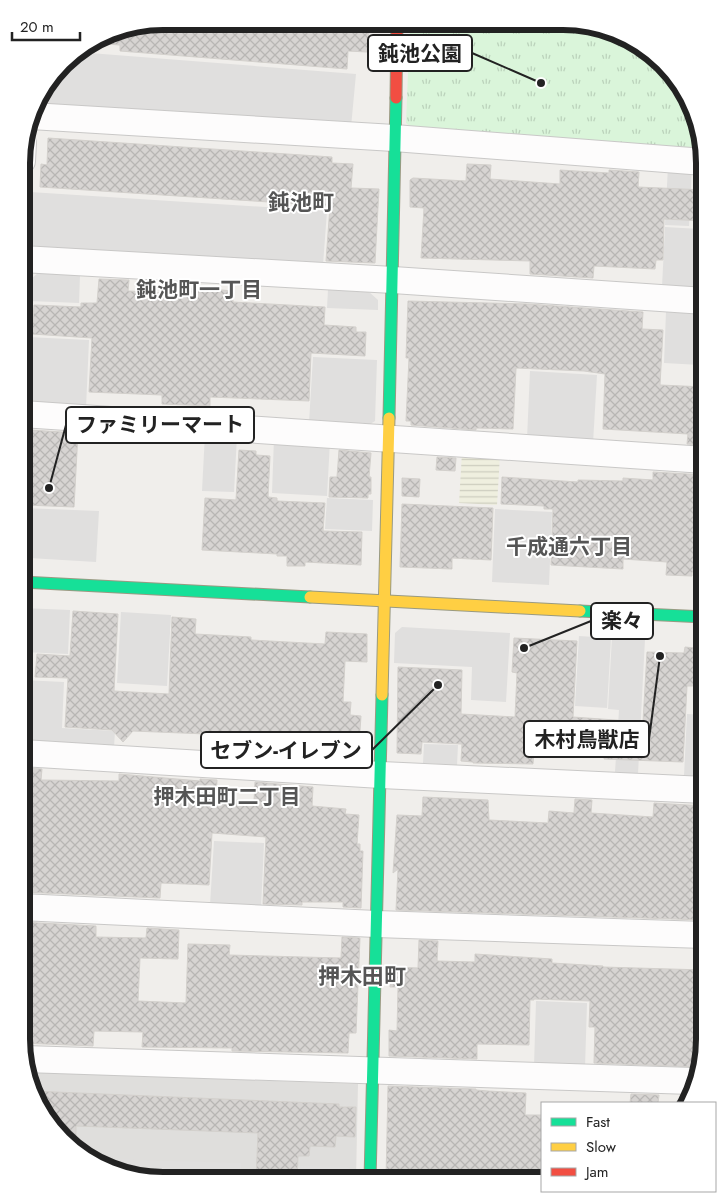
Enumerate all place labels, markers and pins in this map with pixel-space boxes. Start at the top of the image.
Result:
callout: 鈍池公園 [368,35,472,71]
callout: ファミリーマート [66,407,254,443]
callout: 楽々 [591,603,653,639]
callout: 木村鳥獣店 [524,721,649,757]
callout: セブン-イレブン [201,732,372,768]

